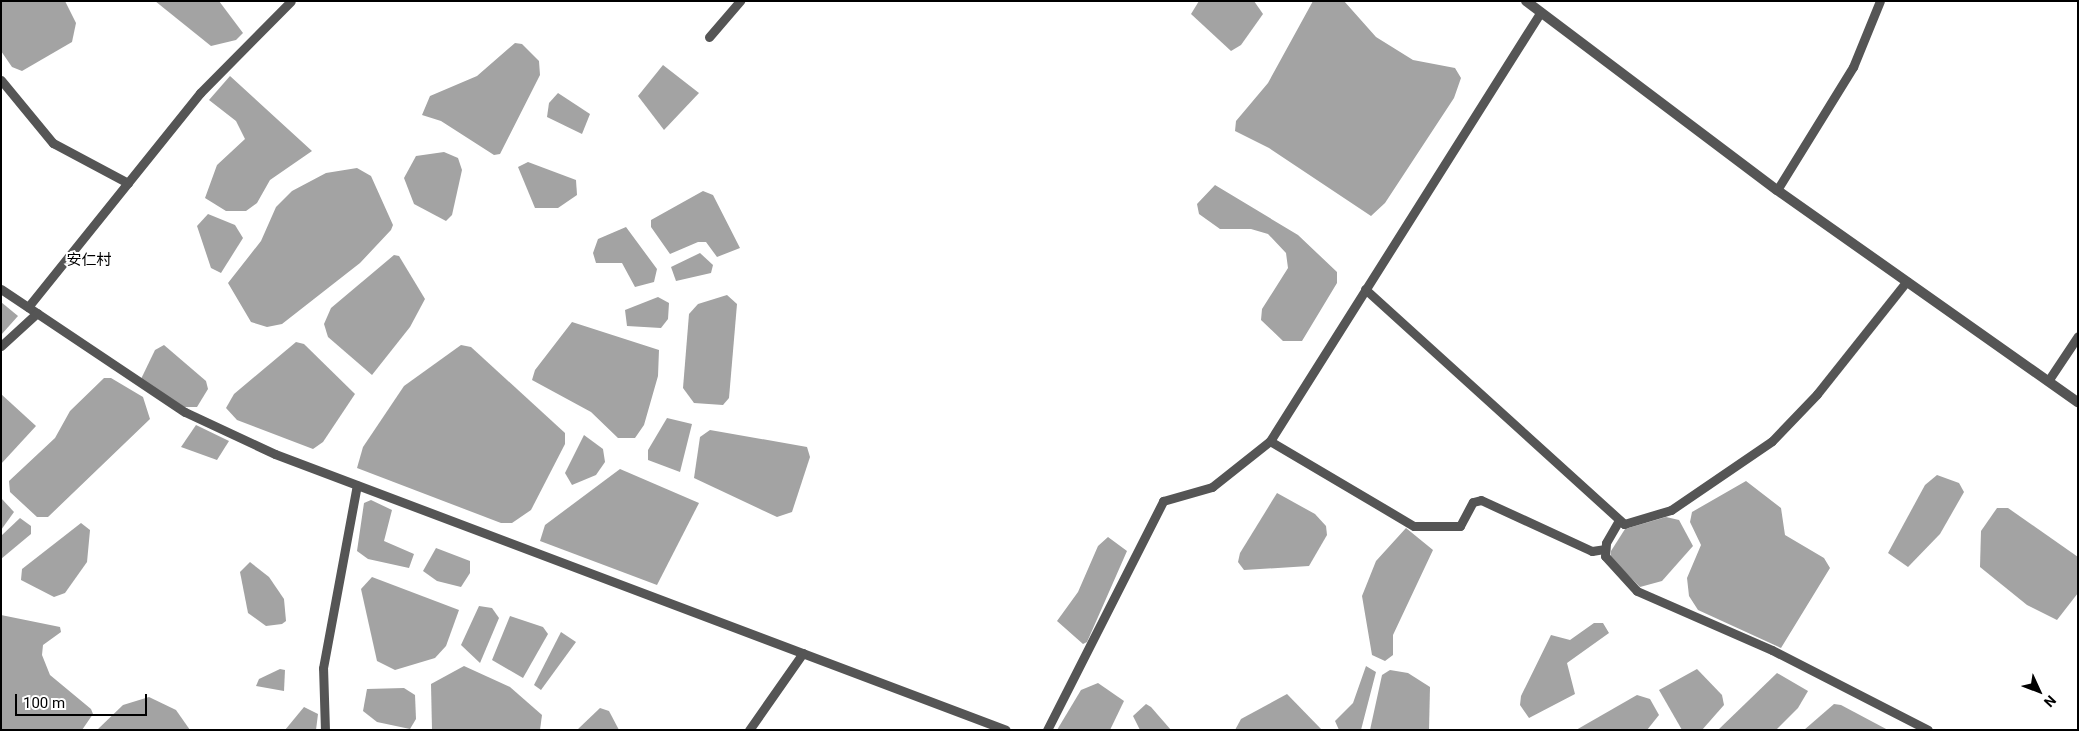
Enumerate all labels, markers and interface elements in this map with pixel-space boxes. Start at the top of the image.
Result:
district label: 安仁村 [67,252,111,270]
north arrow [2014,666,2064,716]
scale bar [18,684,150,716]
text: N [2041,692,2059,710]
text: 100 m [23,694,65,712]

